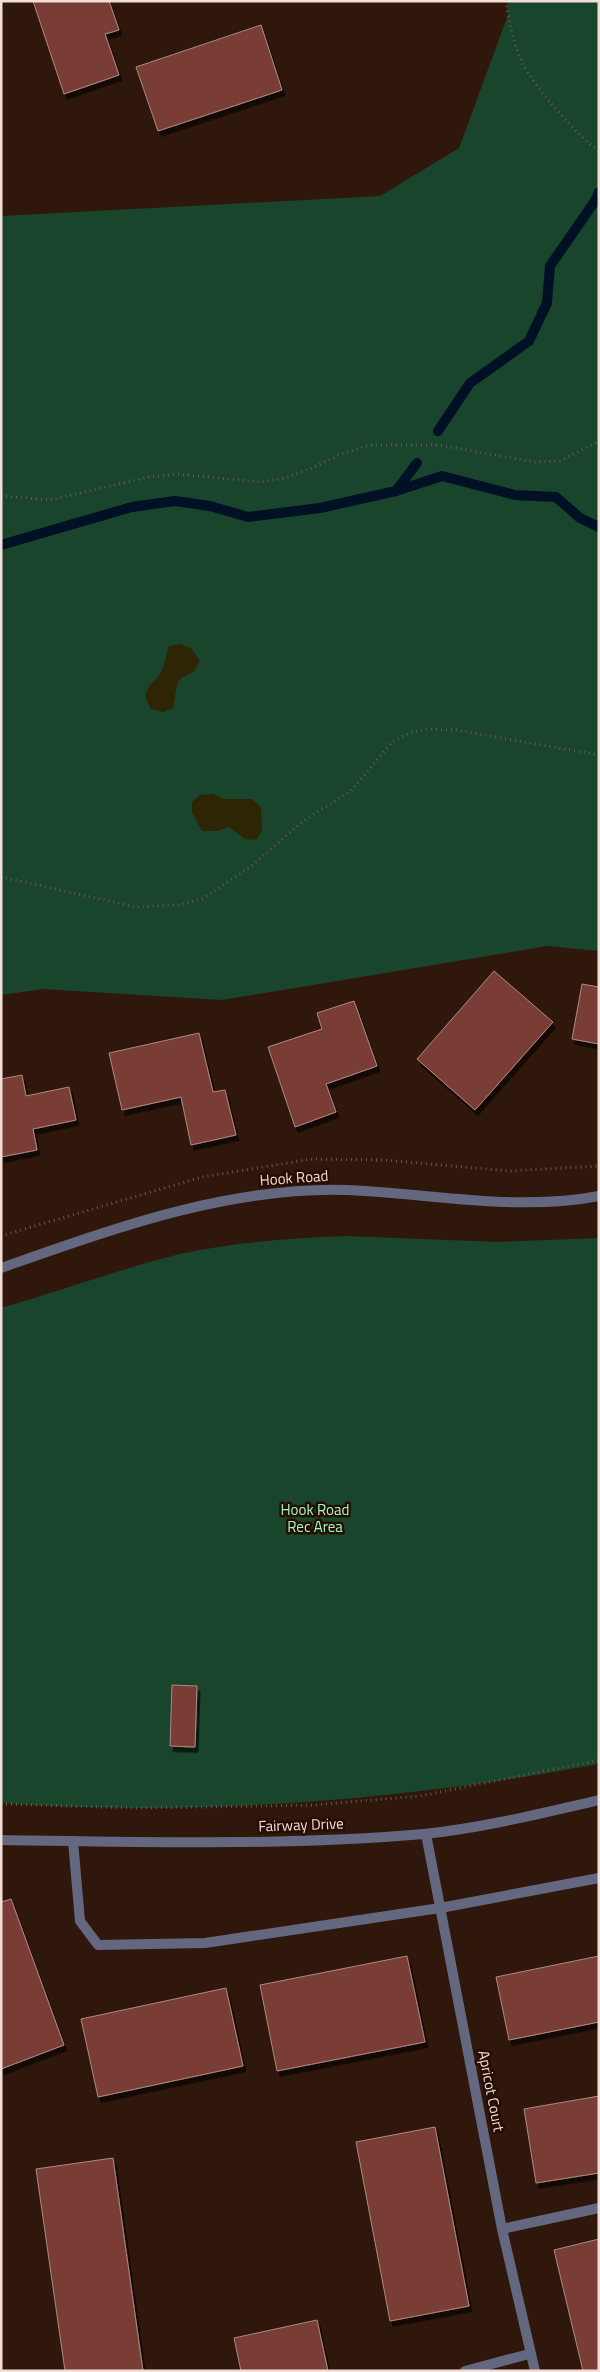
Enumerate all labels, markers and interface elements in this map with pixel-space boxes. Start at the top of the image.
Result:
street label: Hook Road [259,1164,329,1191]
park label: Hook Road Rec Area [281,1498,349,1538]
street label: Fairway Drive [258,1812,344,1837]
street label: Apricot Court [472,2048,511,2134]

